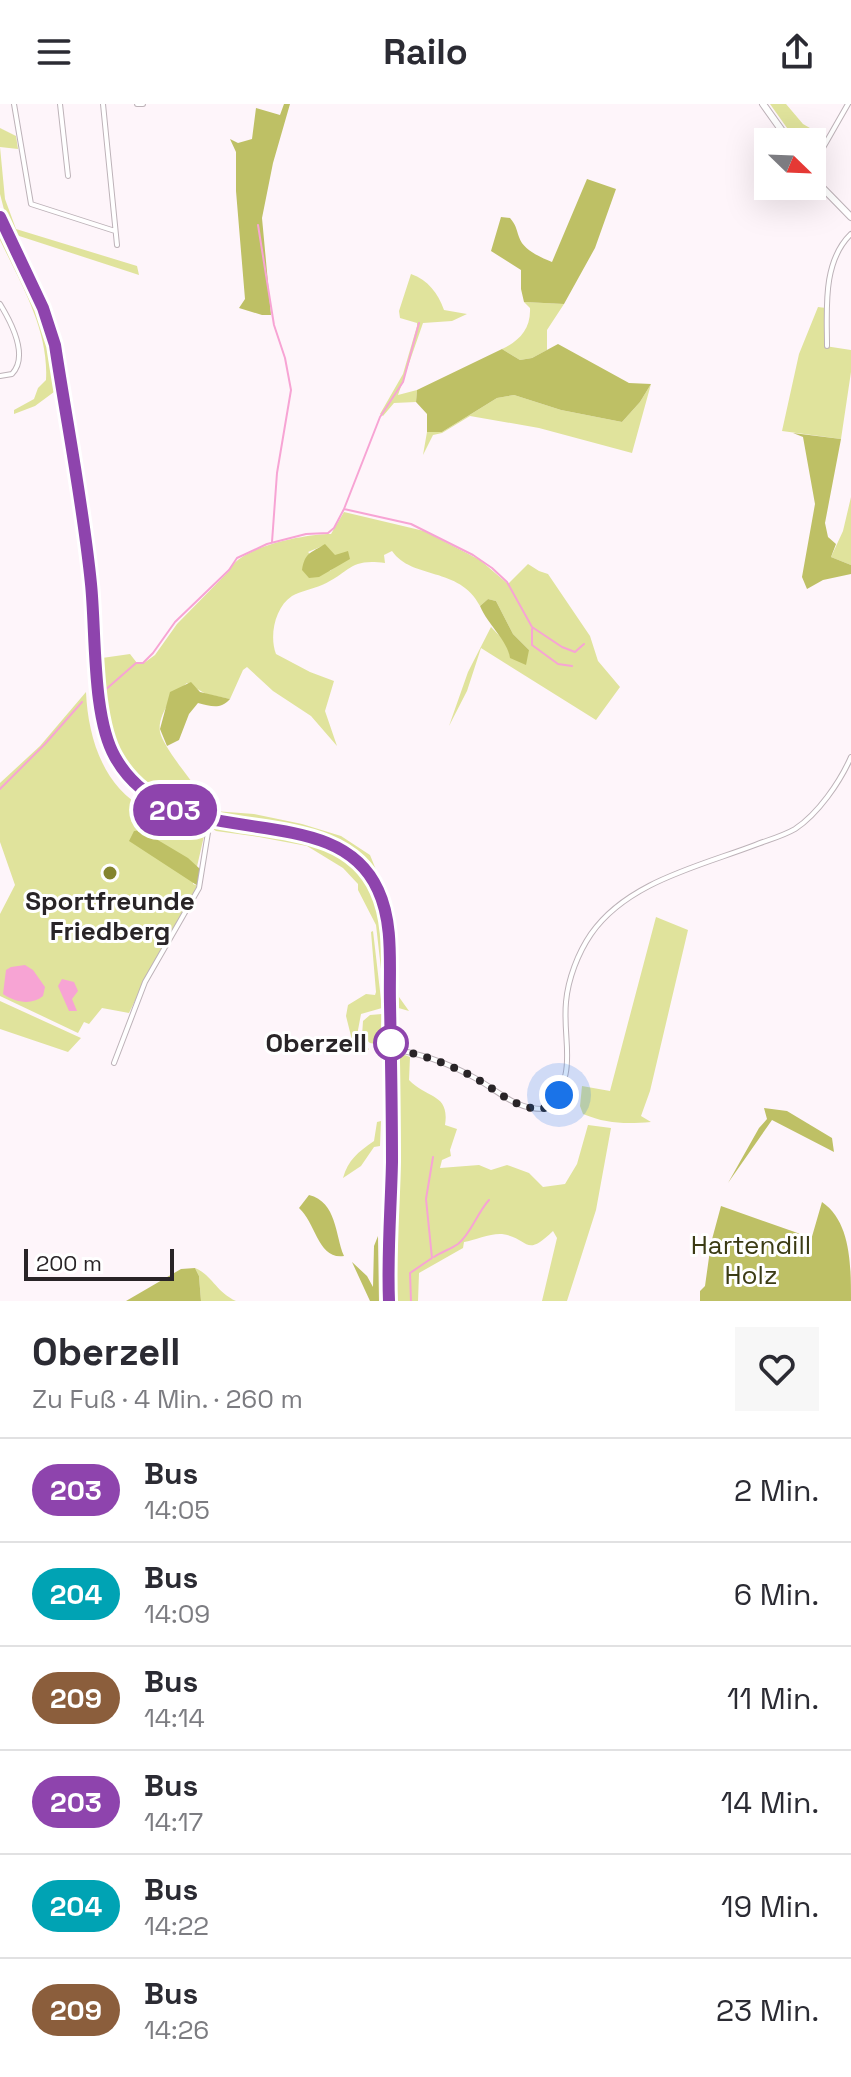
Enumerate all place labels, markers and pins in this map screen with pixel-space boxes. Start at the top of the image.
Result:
marker: Sportfreunde Friedberg [101,864,119,882]
place label: Sportfreunde Friedberg [25,884,195,948]
place label: Oberzell [265,1026,367,1060]
marker: Oberzell [374,1026,408,1060]

